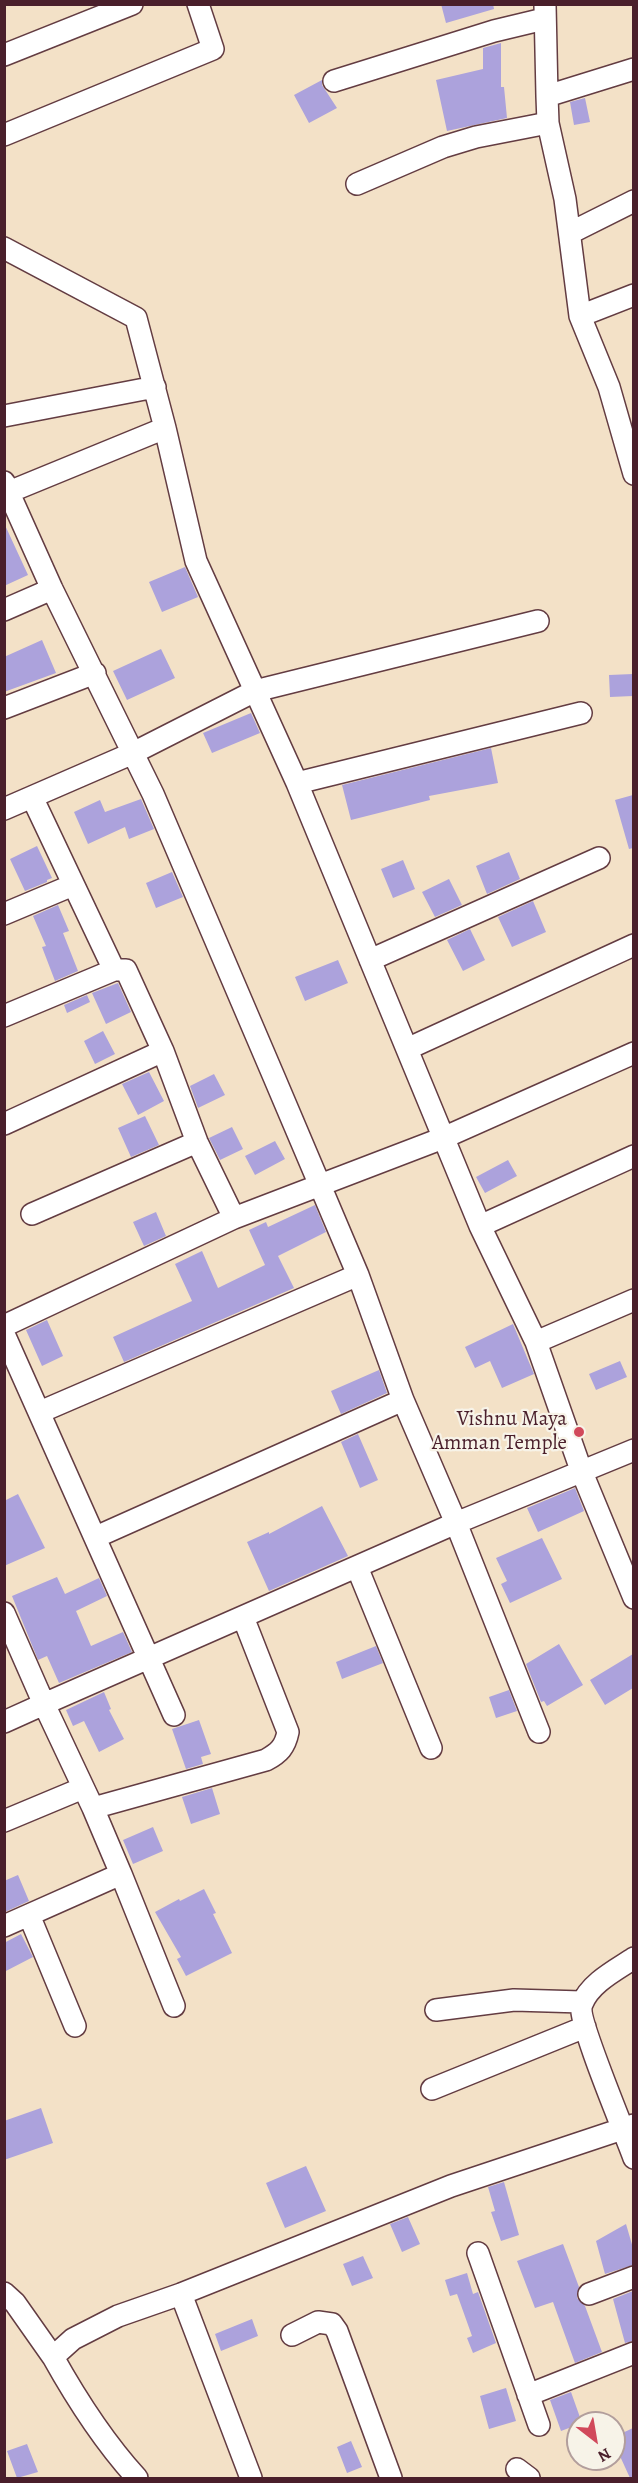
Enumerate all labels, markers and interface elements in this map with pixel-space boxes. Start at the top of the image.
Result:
place label: Vishnu Maya Amman Temple [432,1407,567,1457]
marker: Vishnu Maya Amman Temple [572,1425,586,1439]
north arrow [566,2411,626,2471]
text: N [594,2442,615,2467]

